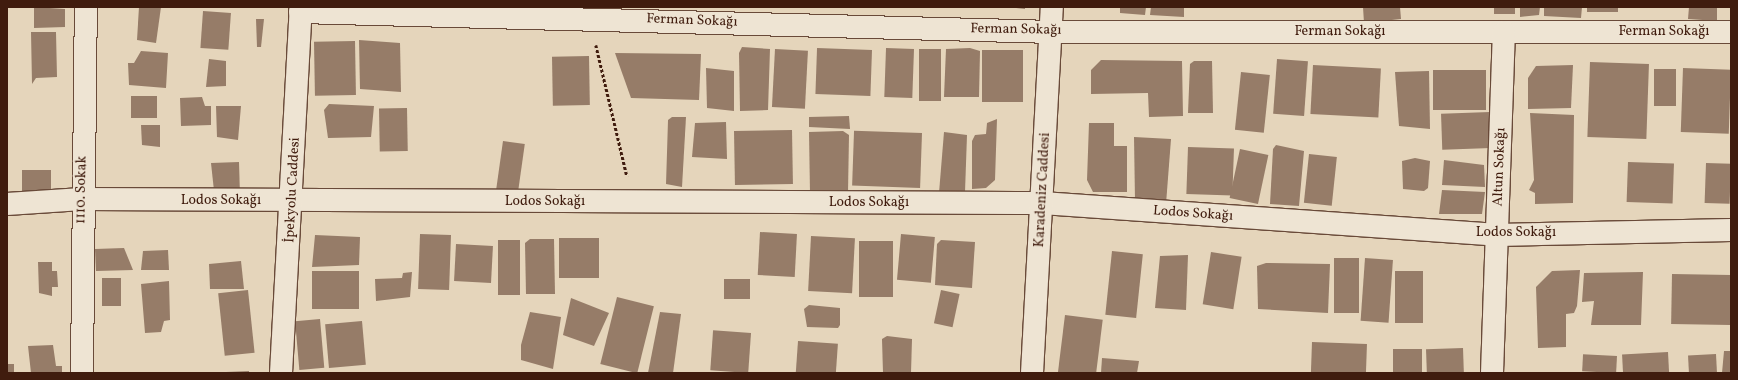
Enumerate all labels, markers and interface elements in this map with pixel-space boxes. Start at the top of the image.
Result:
street label: Ferman Sokağı [646,11,738,31]
street label: Ferman Sokağı [970,21,1062,39]
street label: Ferman Sokağı [1294,24,1386,40]
street label: Ferman Sokağı [1618,24,1710,40]
street label: Altun Sokağı [1490,127,1510,207]
street label: Karadeniz Caddesi [1032,132,1054,248]
street label: İpekyolu Caddesi [282,137,304,243]
street label: 1110. Sokak [73,156,91,224]
street label: Lodos Sokağı [181,193,261,209]
street label: Lodos Sokağı [505,194,585,210]
street label: Lodos Sokağı [829,195,909,211]
street label: Lodos Sokağı [1152,203,1234,225]
street label: Lodos Sokağı [1476,225,1556,241]

